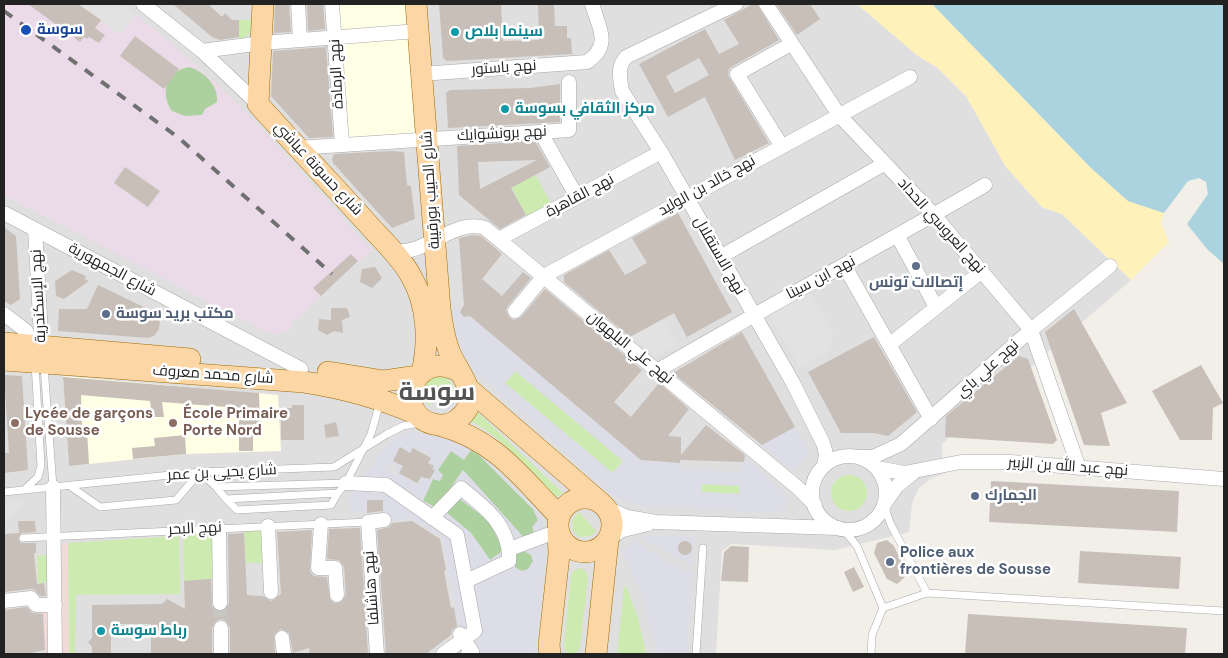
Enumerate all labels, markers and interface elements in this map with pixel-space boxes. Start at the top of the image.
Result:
place label: سوسة [37,21,83,39]
marker: سوسة [19,23,33,37]
place label: سينما بلاص [465,23,543,41]
marker: سينما بلاص [449,26,461,38]
street label: نهج الرمادة [326,39,348,109]
street label: نهج باستور [471,57,537,79]
place label: مركز الثقافي بسوسة [515,100,655,118]
marker: مركز الثقافي بسوسة [499,103,511,115]
street label: شارع حسونة عياشي [270,118,366,220]
street label: نهج برونشوايك [457,123,547,145]
street label: شارع الحبيب بورقيبة [418,130,444,250]
street label: نهج خالد بن الوليد [655,152,759,220]
street label: نهج القاهرة [543,171,617,221]
street label: نهج العروسي الحداد [893,174,989,278]
street label: نهج الاستقلال [689,214,749,298]
street label: شارع الجمهورية [65,239,159,301]
street label: نهج الإسكندرية [28,249,50,343]
street label: نهج ابن سينا [783,252,859,304]
marker: إتصالات تونس [910,260,922,272]
place label: إتصالات تونس [869,274,963,292]
place label: مكتب بريد سوسة [116,305,234,323]
marker: مكتب بريد سوسة [100,308,112,320]
street label: نهج علي البلهوان [583,308,677,388]
street label: نهج علي باي [953,336,1023,402]
street label: شارع محمد معروف [152,362,274,388]
district label: سوسة [399,378,475,408]
place label: Lycée de garçons de Sousse [25,405,153,440]
place label: École Primaire Porte Nord [183,405,288,440]
marker: Lycée de garçons de Sousse [9,417,21,429]
marker: École Primaire Porte Nord [167,417,179,429]
street label: نهج عبد الله بن الزبير [1007,454,1129,480]
street label: شارع يحيى بن عمر [167,461,277,485]
place label: الجمارك [985,487,1037,505]
marker: الجمارك [969,490,981,502]
street label: نهج البحر [168,519,222,539]
place label: Police aux frontières de Sousse [900,544,1051,579]
street label: نهج هاشلفا [360,550,384,626]
marker: Police aux frontières de Sousse [884,556,896,568]
place label: رباط سوسة [111,622,187,640]
marker: رباط سوسة [95,625,107,637]

